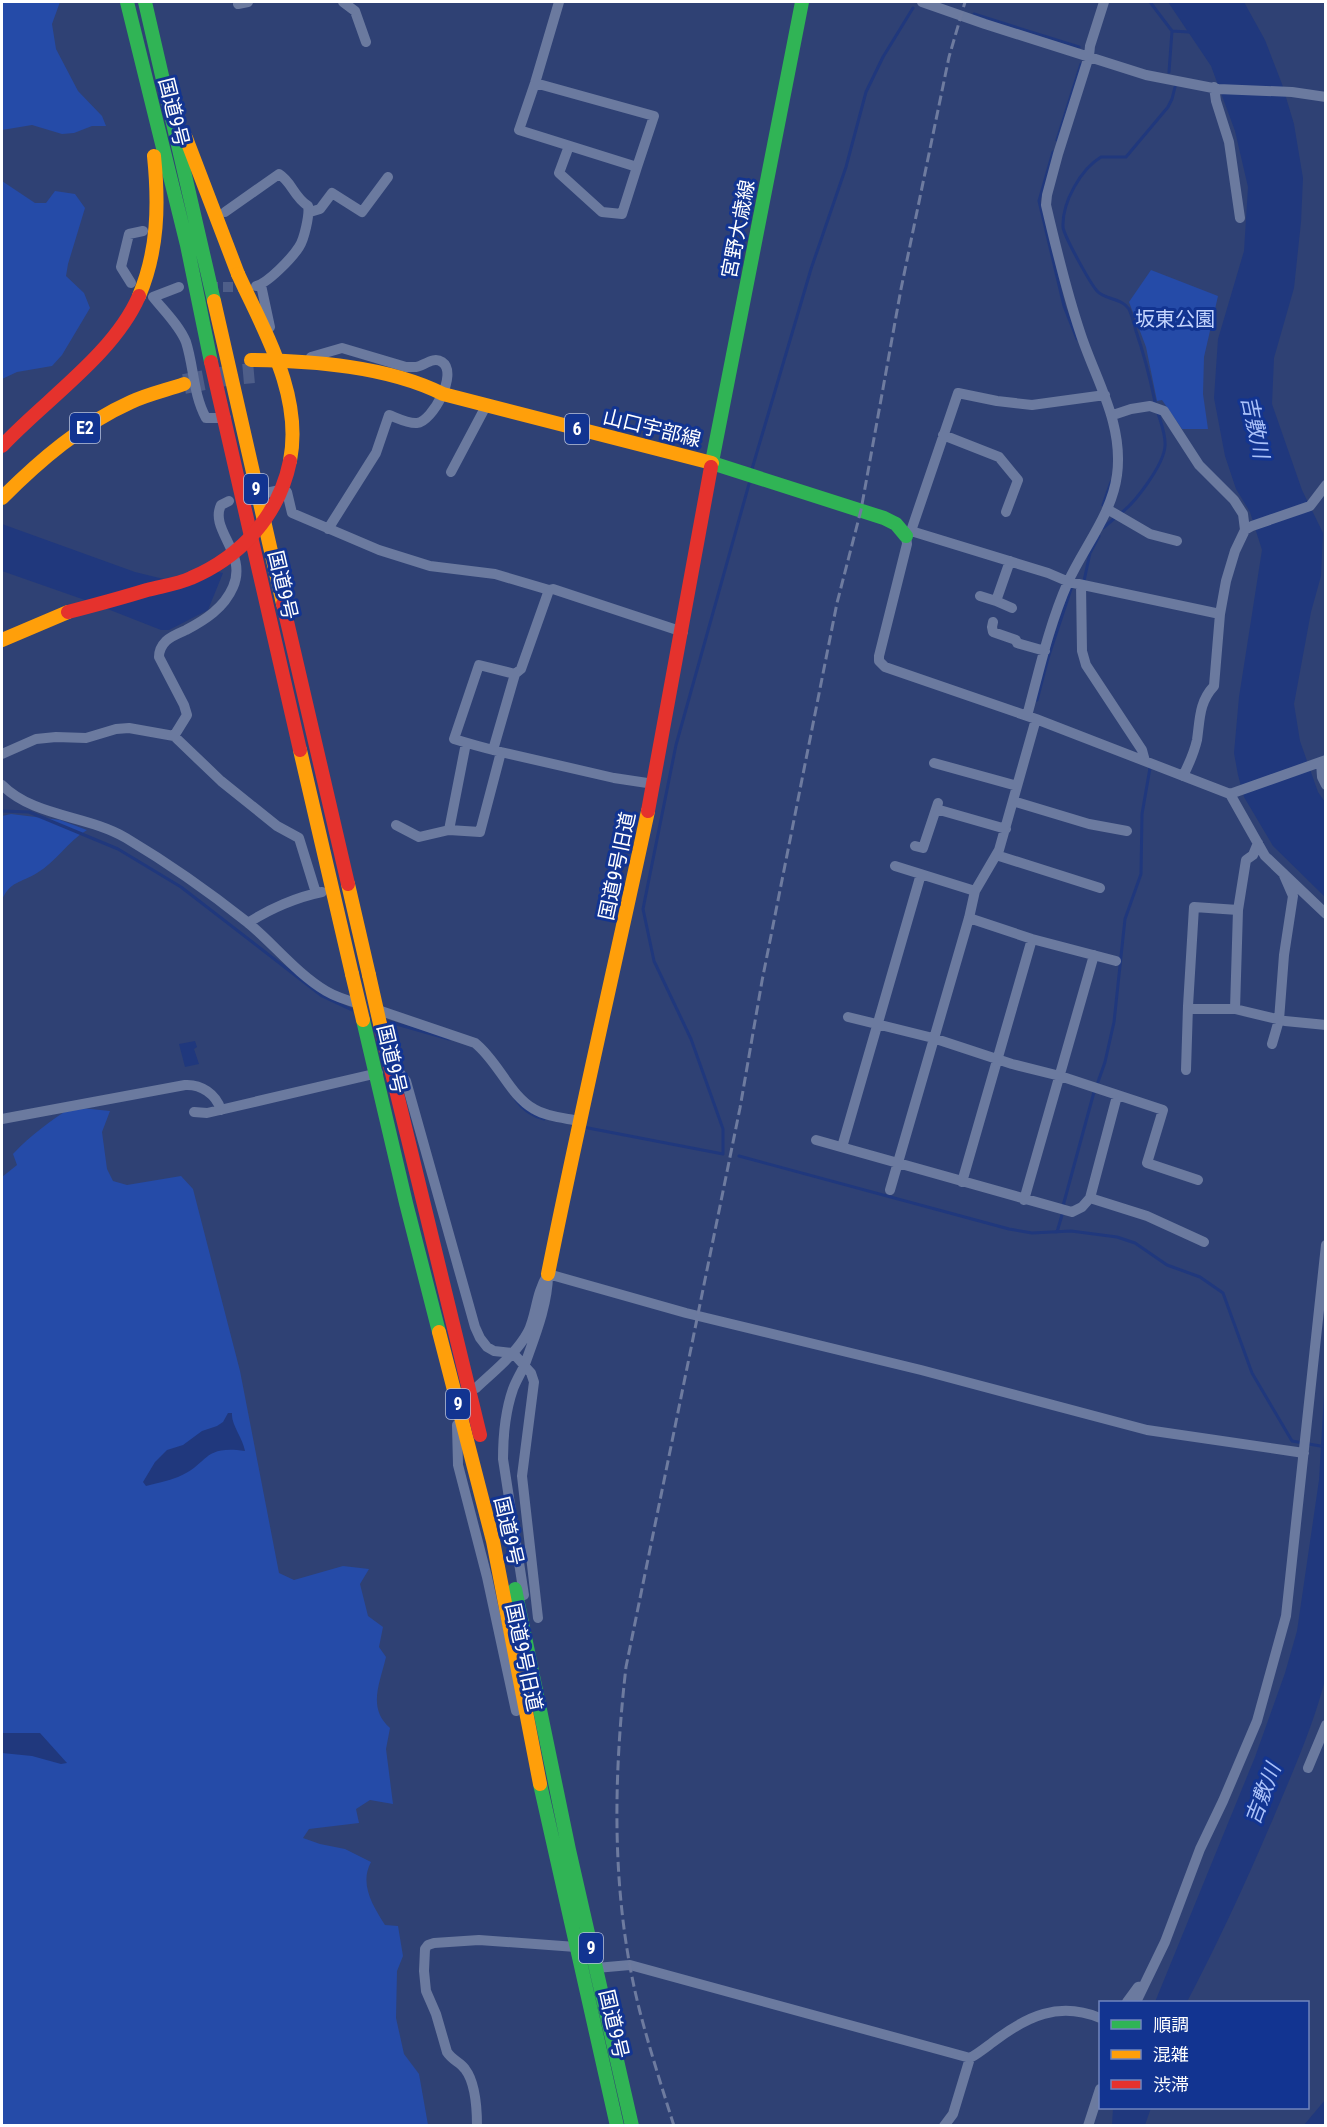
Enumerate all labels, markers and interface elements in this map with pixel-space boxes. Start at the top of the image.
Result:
street label: 国道9号 [154,75,194,149]
street label: 宮野大歳線 [717,178,759,280]
park label: 坂東公園 [1135,307,1215,331]
water label: 吉敷川 [1237,394,1274,462]
street label: 山口宇部線 [601,404,703,452]
road number: E2 [70,413,100,443]
road number: 6 [565,414,589,444]
road number: 9 [244,474,268,504]
street label: 国道9号 [263,548,303,622]
street label: 国道9号旧道 [594,810,640,922]
street label: 国道9号 [372,1022,412,1096]
road number: 9 [446,1389,470,1419]
street label: 国道9号 [489,1494,529,1568]
street label: 国道9号旧道 [501,1601,547,1713]
water label: 吉敷川 [1241,1758,1286,1828]
road number: 9 [579,1933,603,1963]
street label: 国道9号 [594,1987,634,2061]
legend [1099,2001,1309,2109]
text: 順調 [1153,2014,1189,2035]
text: 混雑 [1153,2044,1189,2065]
text: 渋滞 [1153,2074,1189,2095]

